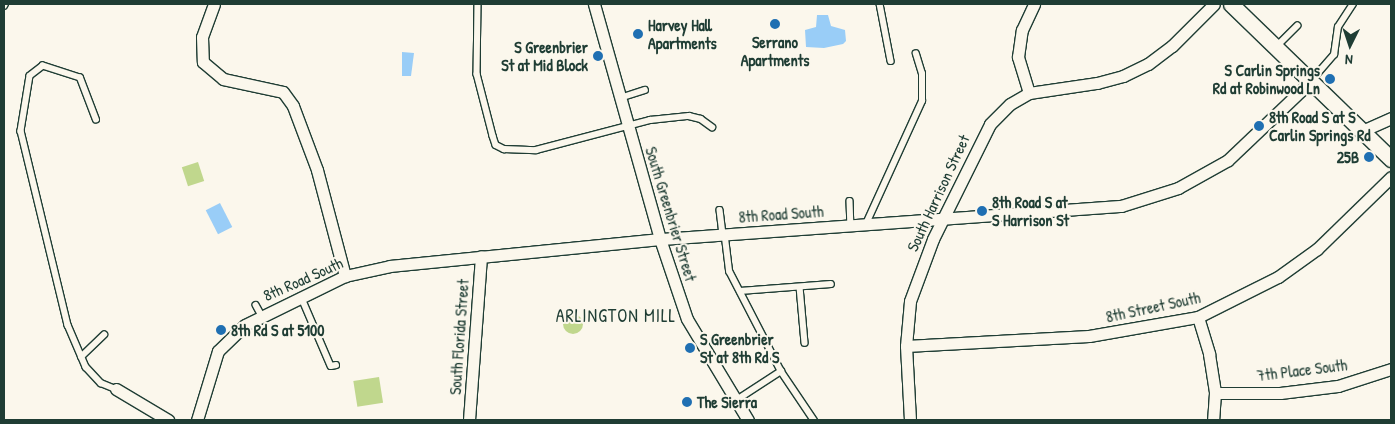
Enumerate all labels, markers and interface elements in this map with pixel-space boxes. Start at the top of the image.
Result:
place label: Harvey Hall Apartments [648,15,717,53]
marker: Serrano Apartments [769,18,781,30]
north arrow [1325,20,1375,70]
marker: Harvey Hall Apartments [632,28,644,40]
place label: Serrano Apartments [741,32,809,70]
place label: S Greenbrier St at Mid Block [501,37,588,75]
marker: S Greenbrier St at Mid Block [592,50,604,62]
text: N [1345,51,1353,70]
place label: S Carlin Springs Rd at Robinwood Ln [1213,60,1320,98]
marker: S Carlin Springs Rd at Robinwood Ln [1324,73,1336,85]
place label: 8th Road S at S Carlin Springs Rd [1269,107,1371,145]
marker: 8th Road S at S Carlin Springs Rd [1253,120,1265,132]
street label: South Harrison Street [903,132,973,254]
street label: South Greenbrier Street [641,144,701,284]
place label: 25B [1337,147,1359,167]
marker: 25B [1363,151,1375,163]
place label: 8th Road S at S Harrison St [992,192,1069,230]
street label: 8th Road South [738,201,824,227]
marker: 8th Road S at S Harrison St [976,205,988,217]
street label: 8th Road South [260,253,346,305]
street label: South Florida Street [445,278,473,396]
street label: 8th Street South [1104,288,1202,326]
district label: ARLINGTON MILL [554,305,678,327]
place label: 8th Rd S at 5100 [231,320,324,340]
marker: 8th Rd S at 5100 [215,324,227,336]
place label: S Greenbrier St at 8th Rd S [700,329,779,367]
marker: S Greenbrier St at 8th Rd S [684,342,696,354]
street label: 7th Place South [1256,355,1348,385]
place label: The Sierra [697,392,757,412]
marker: The Sierra [681,396,693,408]

